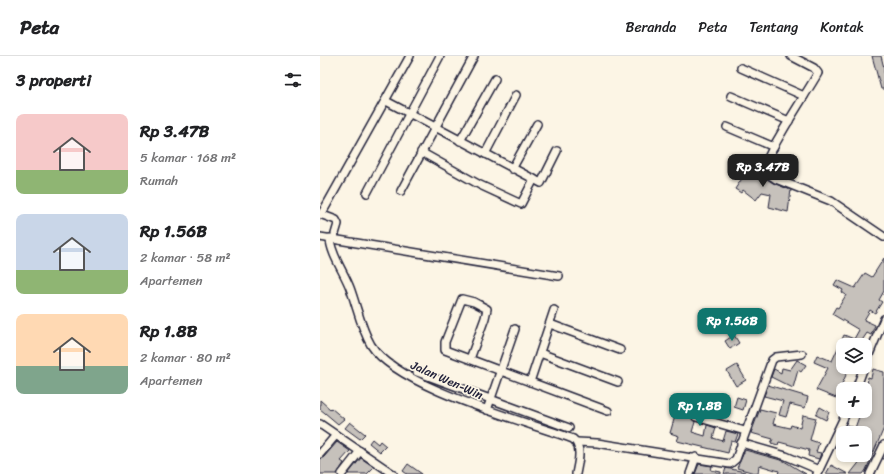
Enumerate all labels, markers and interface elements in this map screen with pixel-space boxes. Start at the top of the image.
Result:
text: Peta [20,11,59,44]
text: Beranda [626,15,676,40]
text: Peta [698,15,727,40]
text: Tentang [749,15,798,40]
text: Kontak [820,15,864,40]
text: 3 properti [16,65,91,95]
icon: filters [282,69,304,91]
text: Rp 3.47B [140,116,209,146]
icon: home [48,130,96,178]
text: 5 kamar · 168 m² [140,146,236,169]
pin: Rp 3.47B [722,154,804,188]
text: Rp 3.47B [737,155,789,178]
text: Rumah [140,169,178,192]
text: Rp 1.56B [140,216,207,246]
icon: home [48,230,96,278]
text: 2 kamar · 58 m² [140,246,231,269]
text: Apartemen [140,269,202,292]
pin: Rp 1.56B [691,308,773,342]
text: Rp 1.56B [706,309,758,332]
text: Rp 1.8B [140,316,197,346]
icon: home [48,330,96,378]
map controls [836,338,872,462]
button: layers [836,338,872,374]
text: 2 kamar · 80 m² [140,346,231,369]
street label: Jalan Wen-Win [406,354,487,406]
text: Apartemen [140,369,202,392]
button: + [836,382,872,418]
pin: Rp 1.8B [663,393,737,427]
text: Rp 1.8B [678,394,722,417]
button: − [836,426,872,462]

